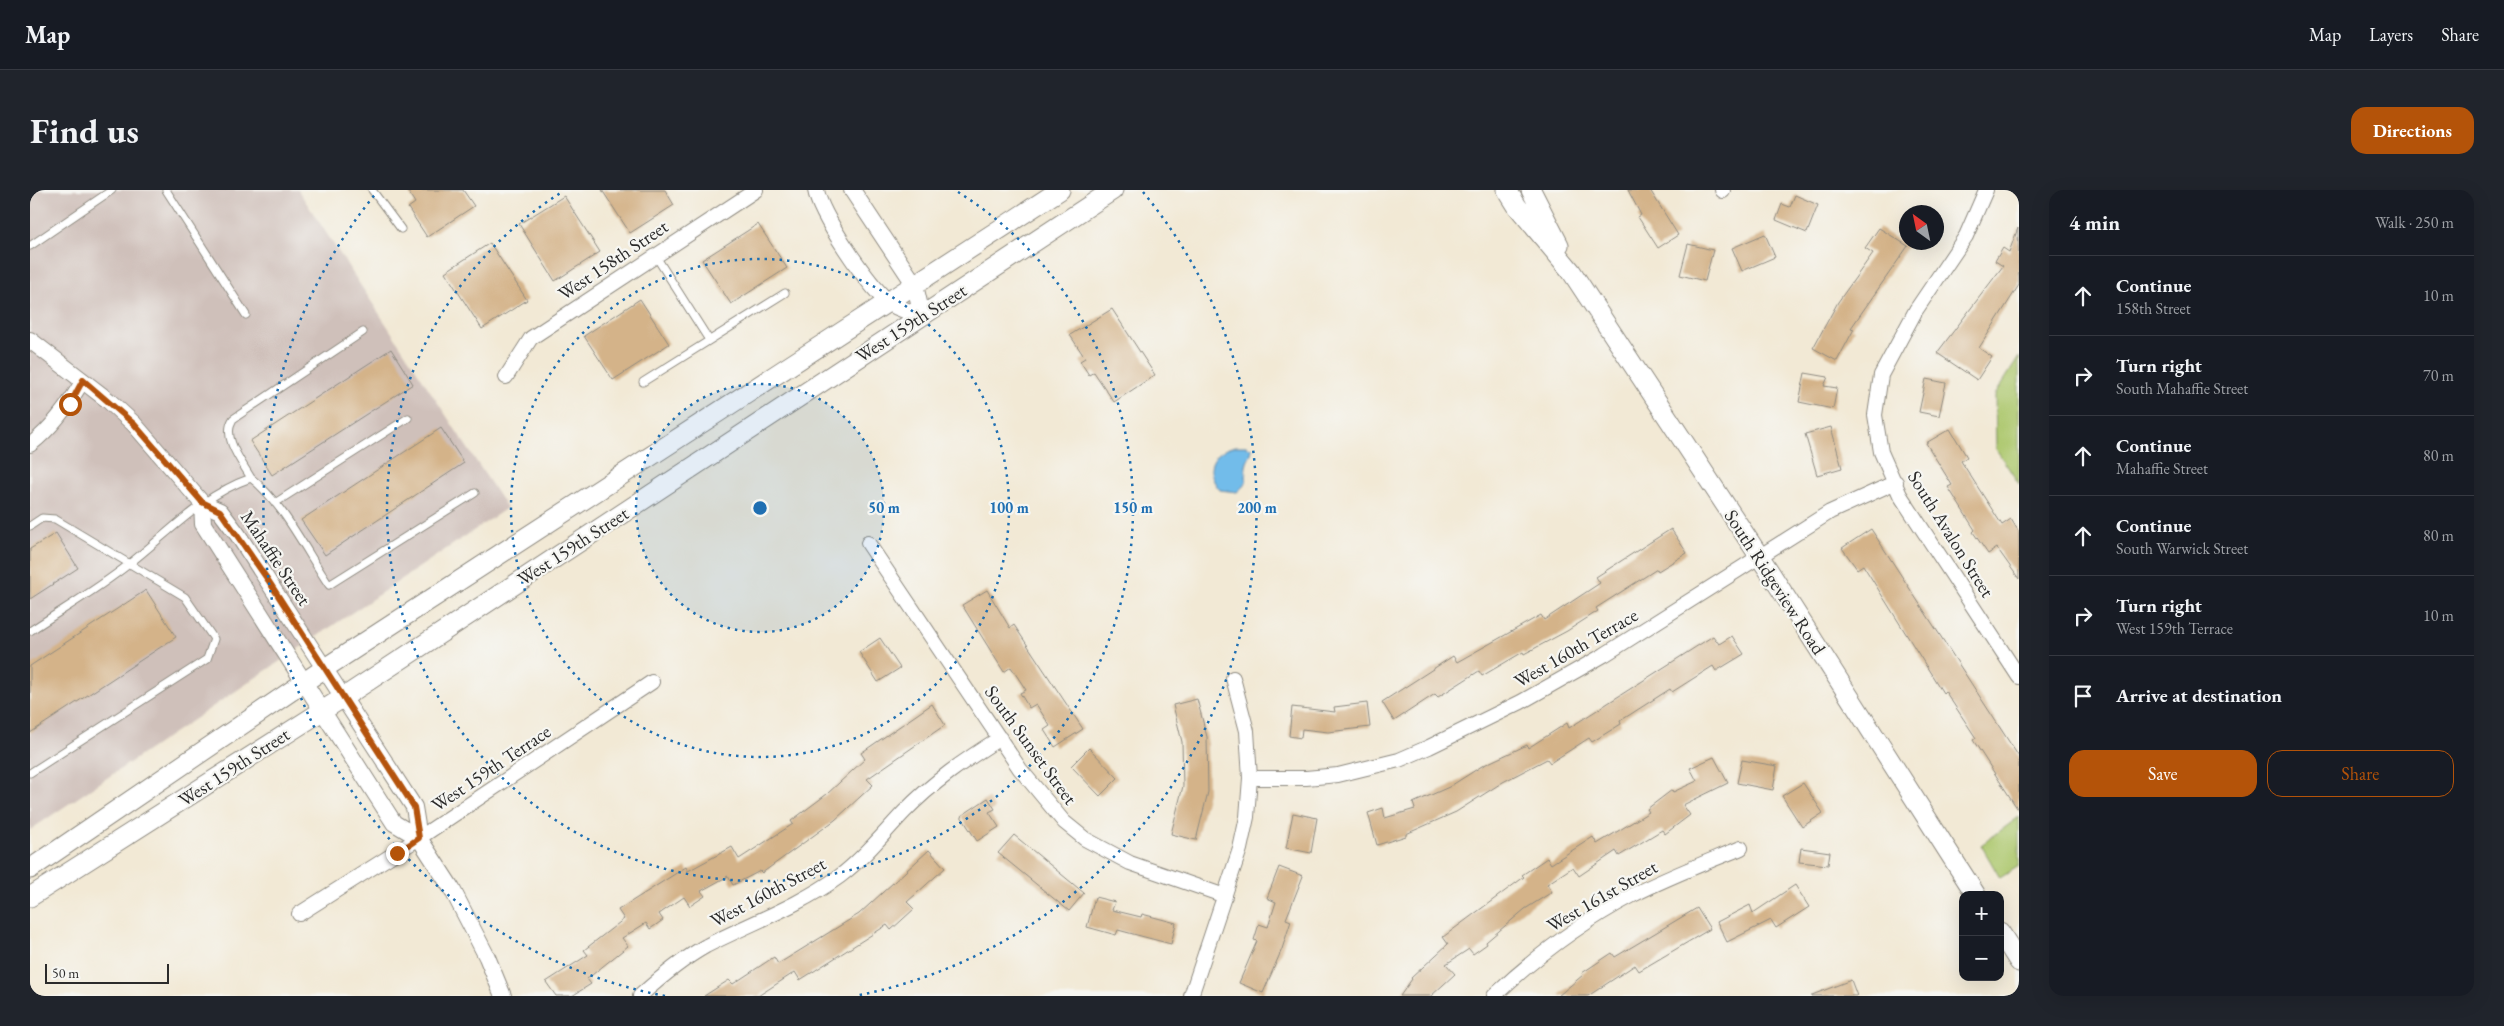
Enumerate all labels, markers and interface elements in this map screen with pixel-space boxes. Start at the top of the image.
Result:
text: Map [25,19,70,50]
text: Map [2309,23,2341,46]
text: Layers [2369,23,2413,46]
text: Share [2441,23,2479,46]
button: Directions [2351,107,2474,154]
text: Find us [30,108,139,153]
north arrow [1899,205,1944,250]
text: 4 min [2069,209,2120,236]
text: Walk · 250 m [2375,212,2454,233]
street label: West 158th Street [553,214,673,306]
text: Continue [2116,273,2191,298]
street label: West 159th Street [851,278,971,368]
icon: ahead [2069,282,2097,310]
text: 10 m [2423,285,2454,306]
text: 158th Street [2116,298,2191,319]
text: Turn right [2116,353,2202,378]
icon: right [2069,362,2097,390]
text: 70 m [2423,365,2454,386]
text: South Mahaffie Street [2116,378,2248,399]
route start [59,393,82,416]
text: Continue [2116,433,2191,458]
icon: ahead [2069,442,2097,470]
text: 80 m [2423,445,2454,466]
text: Mahaffie Street [2116,458,2208,479]
street label: South Avalon Street [1902,466,2000,602]
text: 50 m [868,498,900,517]
text: 100 m [989,498,1029,517]
text: 150 m [1113,498,1153,517]
text: 200 m [1237,498,1277,517]
centre of rings [751,499,769,517]
street label: West 159th Street [513,501,633,591]
street label: South Ridgeview Road [1719,505,1832,660]
street label: Mahaffie Street [235,506,317,610]
text: Continue [2116,513,2191,538]
icon: ahead [2069,522,2097,550]
text: 80 m [2423,525,2454,546]
text: South Warwick Street [2116,538,2248,559]
text: Turn right [2116,593,2202,618]
street label: West 160th Terrace [1510,602,1642,694]
icon: right [2069,602,2097,630]
text: 10 m [2423,605,2454,626]
text: West 159th Terrace [2116,618,2233,639]
street label: South Sunset Street [979,680,1083,810]
icon: arrive [2069,682,2097,710]
text: Arrive at destination [2116,683,2282,708]
street label: West 159th Terrace [426,719,556,817]
street label: West 159th Street [174,722,294,812]
button: Save [2069,750,2257,797]
button: Share [2267,750,2454,797]
route end [386,842,409,865]
street label: West 160th Street [706,851,830,933]
street label: West 161st Street [1542,854,1662,938]
map controls [1959,891,2004,981]
button: + [1959,891,2004,936]
button: − [1959,936,2004,981]
scale bar [45,961,169,984]
text: 50 m [52,964,79,982]

